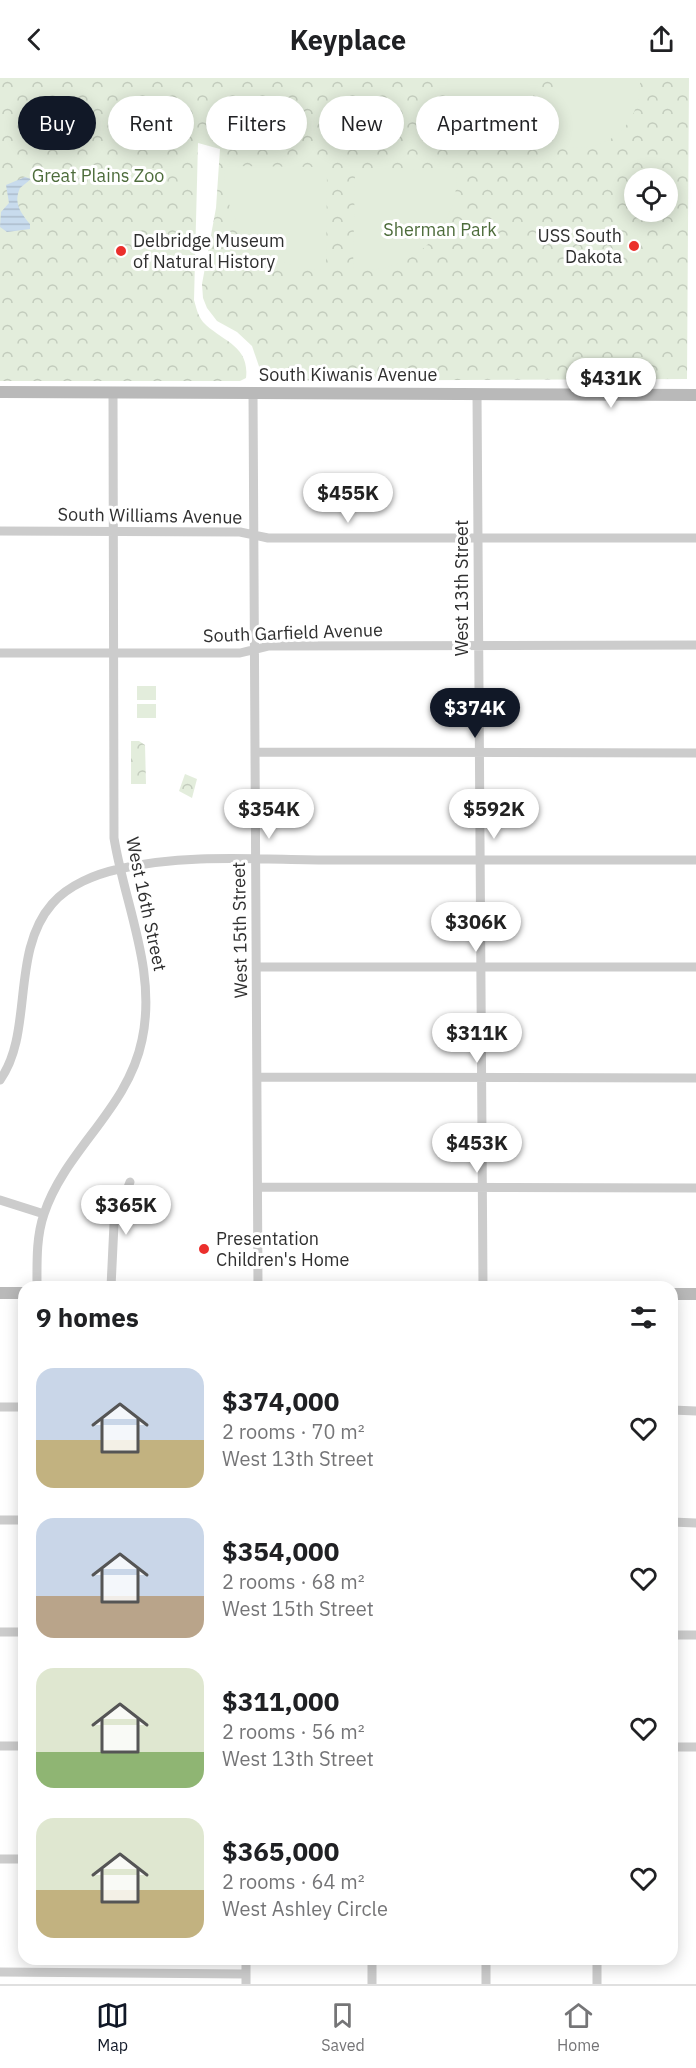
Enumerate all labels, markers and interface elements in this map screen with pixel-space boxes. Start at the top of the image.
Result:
text: Keyplace [290,22,406,57]
icon: back [18,23,51,56]
icon: share [645,23,678,56]
chip: Buy [18,96,96,150]
chip: Rent [108,96,194,150]
chip: Filters [206,96,307,150]
chip: New [319,96,404,150]
chip: Apartment [416,96,559,150]
park label: Great Plains Zoo [32,164,164,187]
map controls [624,168,678,222]
button: locate [624,168,678,222]
park label: Sherman Park [383,218,497,241]
place label: USS South Dakota [538,224,622,268]
place label: Delbridge Museum of Natural History [133,229,285,273]
marker: USS South Dakota [627,239,641,253]
marker: Delbridge Museum of Natural History [114,244,128,258]
pin: $431K [569,358,653,409]
street label: South Kiwanis Avenue [259,363,437,386]
text: $431K [580,364,642,391]
pin: $455K [306,473,390,524]
text: $455K [317,479,379,506]
street label: South Williams Avenue [57,502,243,529]
street label: West 13th Street [450,520,473,656]
street label: South Garfield Avenue [203,618,384,647]
pin: $374K [433,688,517,739]
text: $374K [444,694,506,721]
pin: $354K [227,789,311,840]
pin: $592K [452,789,536,840]
text: $354K [238,795,300,822]
text: $592K [463,795,525,822]
street label: West 16th Street [121,835,172,973]
street label: West 15th Street [227,862,252,999]
pin: $306K [434,902,518,953]
text: $306K [445,908,507,935]
pin: $311K [435,1013,519,1064]
text: $311K [446,1019,508,1046]
pin: $453K [435,1123,519,1174]
text: $453K [446,1129,508,1156]
pin: $365K [84,1185,168,1236]
text: $365K [95,1191,157,1218]
place label: Presentation Children's Home [216,1227,349,1271]
marker: Presentation Children's Home [197,1242,211,1256]
text: 9 homes [36,1300,139,1334]
icon: filters [627,1301,660,1334]
text: $374,000 [222,1384,339,1418]
icon: home [84,1392,156,1464]
icon: heart [627,1412,660,1445]
text: 2 rooms · 70 m² [222,1418,365,1445]
text: West 13th Street [222,1445,374,1472]
text: $354,000 [222,1534,339,1568]
icon: home [84,1542,156,1614]
icon: heart [627,1562,660,1595]
text: 2 rooms · 68 m² [222,1568,365,1595]
text: West 15th Street [222,1595,374,1622]
text: $311,000 [222,1684,339,1718]
icon: home [84,1692,156,1764]
icon: heart [627,1712,660,1745]
text: 2 rooms · 56 m² [222,1718,365,1745]
text: West 13th Street [222,1745,374,1772]
text: $365,000 [222,1834,339,1868]
icon: home [84,1842,156,1914]
icon: heart [627,1862,660,1895]
text: 2 rooms · 64 m² [222,1868,365,1895]
text: West Ashley Circle [222,1895,388,1922]
tab: Map [96,1999,129,2055]
tab: Saved [321,1999,365,2055]
tab: Home [557,1999,600,2055]

